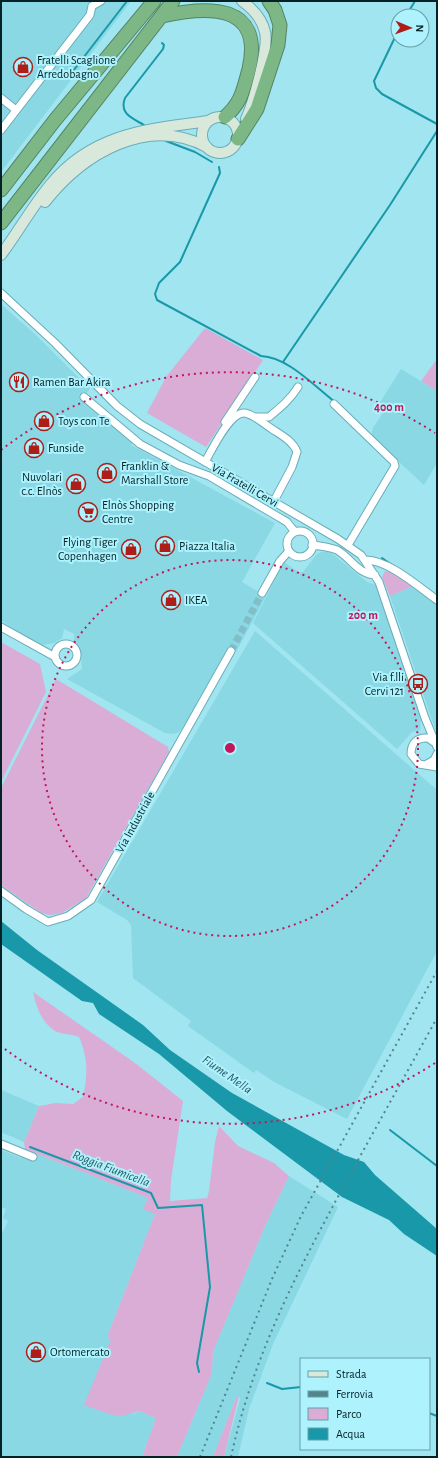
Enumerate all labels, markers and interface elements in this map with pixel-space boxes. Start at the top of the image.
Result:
north arrow [390,8,430,48]
text: N [414,24,425,32]
place label: Fratelli Scaglione Arredobagno [37,54,116,80]
shop icon: Fratelli Scaglione Arredobagno [12,56,34,78]
restaurant icon: Ramen Bar Akira [8,371,30,393]
place label: Ramen Bar Akira [33,376,111,388]
text: 400 m [374,401,404,413]
shop icon: Toys con Te [33,410,55,432]
place label: Toys con Te [58,415,110,428]
shop icon: Funside [23,437,45,459]
place label: Funside [48,442,84,454]
place label: Franklin & Marshall Store [121,460,188,486]
street label: Via Fratelli Cervi [210,461,280,509]
shop icon: Franklin & Marshall Store [96,462,118,484]
place label: Nuvolari c.c. Elnòs [21,471,62,497]
shop icon: Nuvolari c.c. Elnòs [65,473,87,495]
place label: Elnòs Shopping Centre [102,499,174,525]
supermarket icon: Elnòs Shopping Centre [77,501,99,523]
shop icon: Piazza Italia [154,535,176,557]
place label: Flying Tiger Copenhagen [58,536,117,562]
shop icon: Flying Tiger Copenhagen [120,538,142,560]
place label: Piazza Italia [179,540,235,552]
shop icon: IKEA [160,589,182,611]
place label: IKEA [185,594,208,606]
text: 200 m [348,609,378,621]
place label: Via f.lli Cervi 121 [365,671,404,697]
bus stop icon: Via f.lli Cervi 121 [407,673,429,695]
centre of rings [223,741,237,755]
street label: Via Industriale [113,789,157,855]
water label: Fiume Mella [200,1053,254,1097]
water label: Roggia Fiumicella [71,1148,152,1190]
shop icon: Ortomercato [25,1341,47,1363]
place label: Ortomercato [50,1346,110,1358]
legend [300,1358,430,1450]
text: Strada [336,1368,367,1380]
text: Ferrovia [336,1388,374,1400]
text: Parco [336,1408,362,1420]
text: Acqua [336,1428,366,1440]

